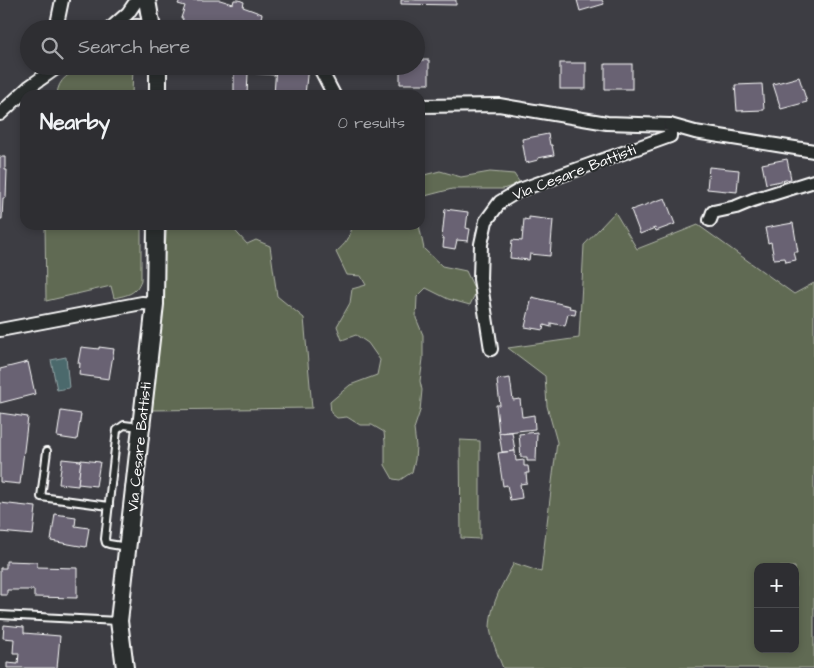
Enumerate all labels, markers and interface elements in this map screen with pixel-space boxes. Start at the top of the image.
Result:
search box [20,20,425,75]
icon: search [38,34,66,62]
text: Search here [78,34,190,61]
text: Nearby [40,108,110,137]
text: 0 results [338,112,405,134]
street label: Via Cesare Battisti [510,139,639,206]
street label: Via Cesare Battisti [122,381,157,513]
map controls [754,563,799,653]
button: + [754,563,799,608]
button: − [754,608,799,653]

